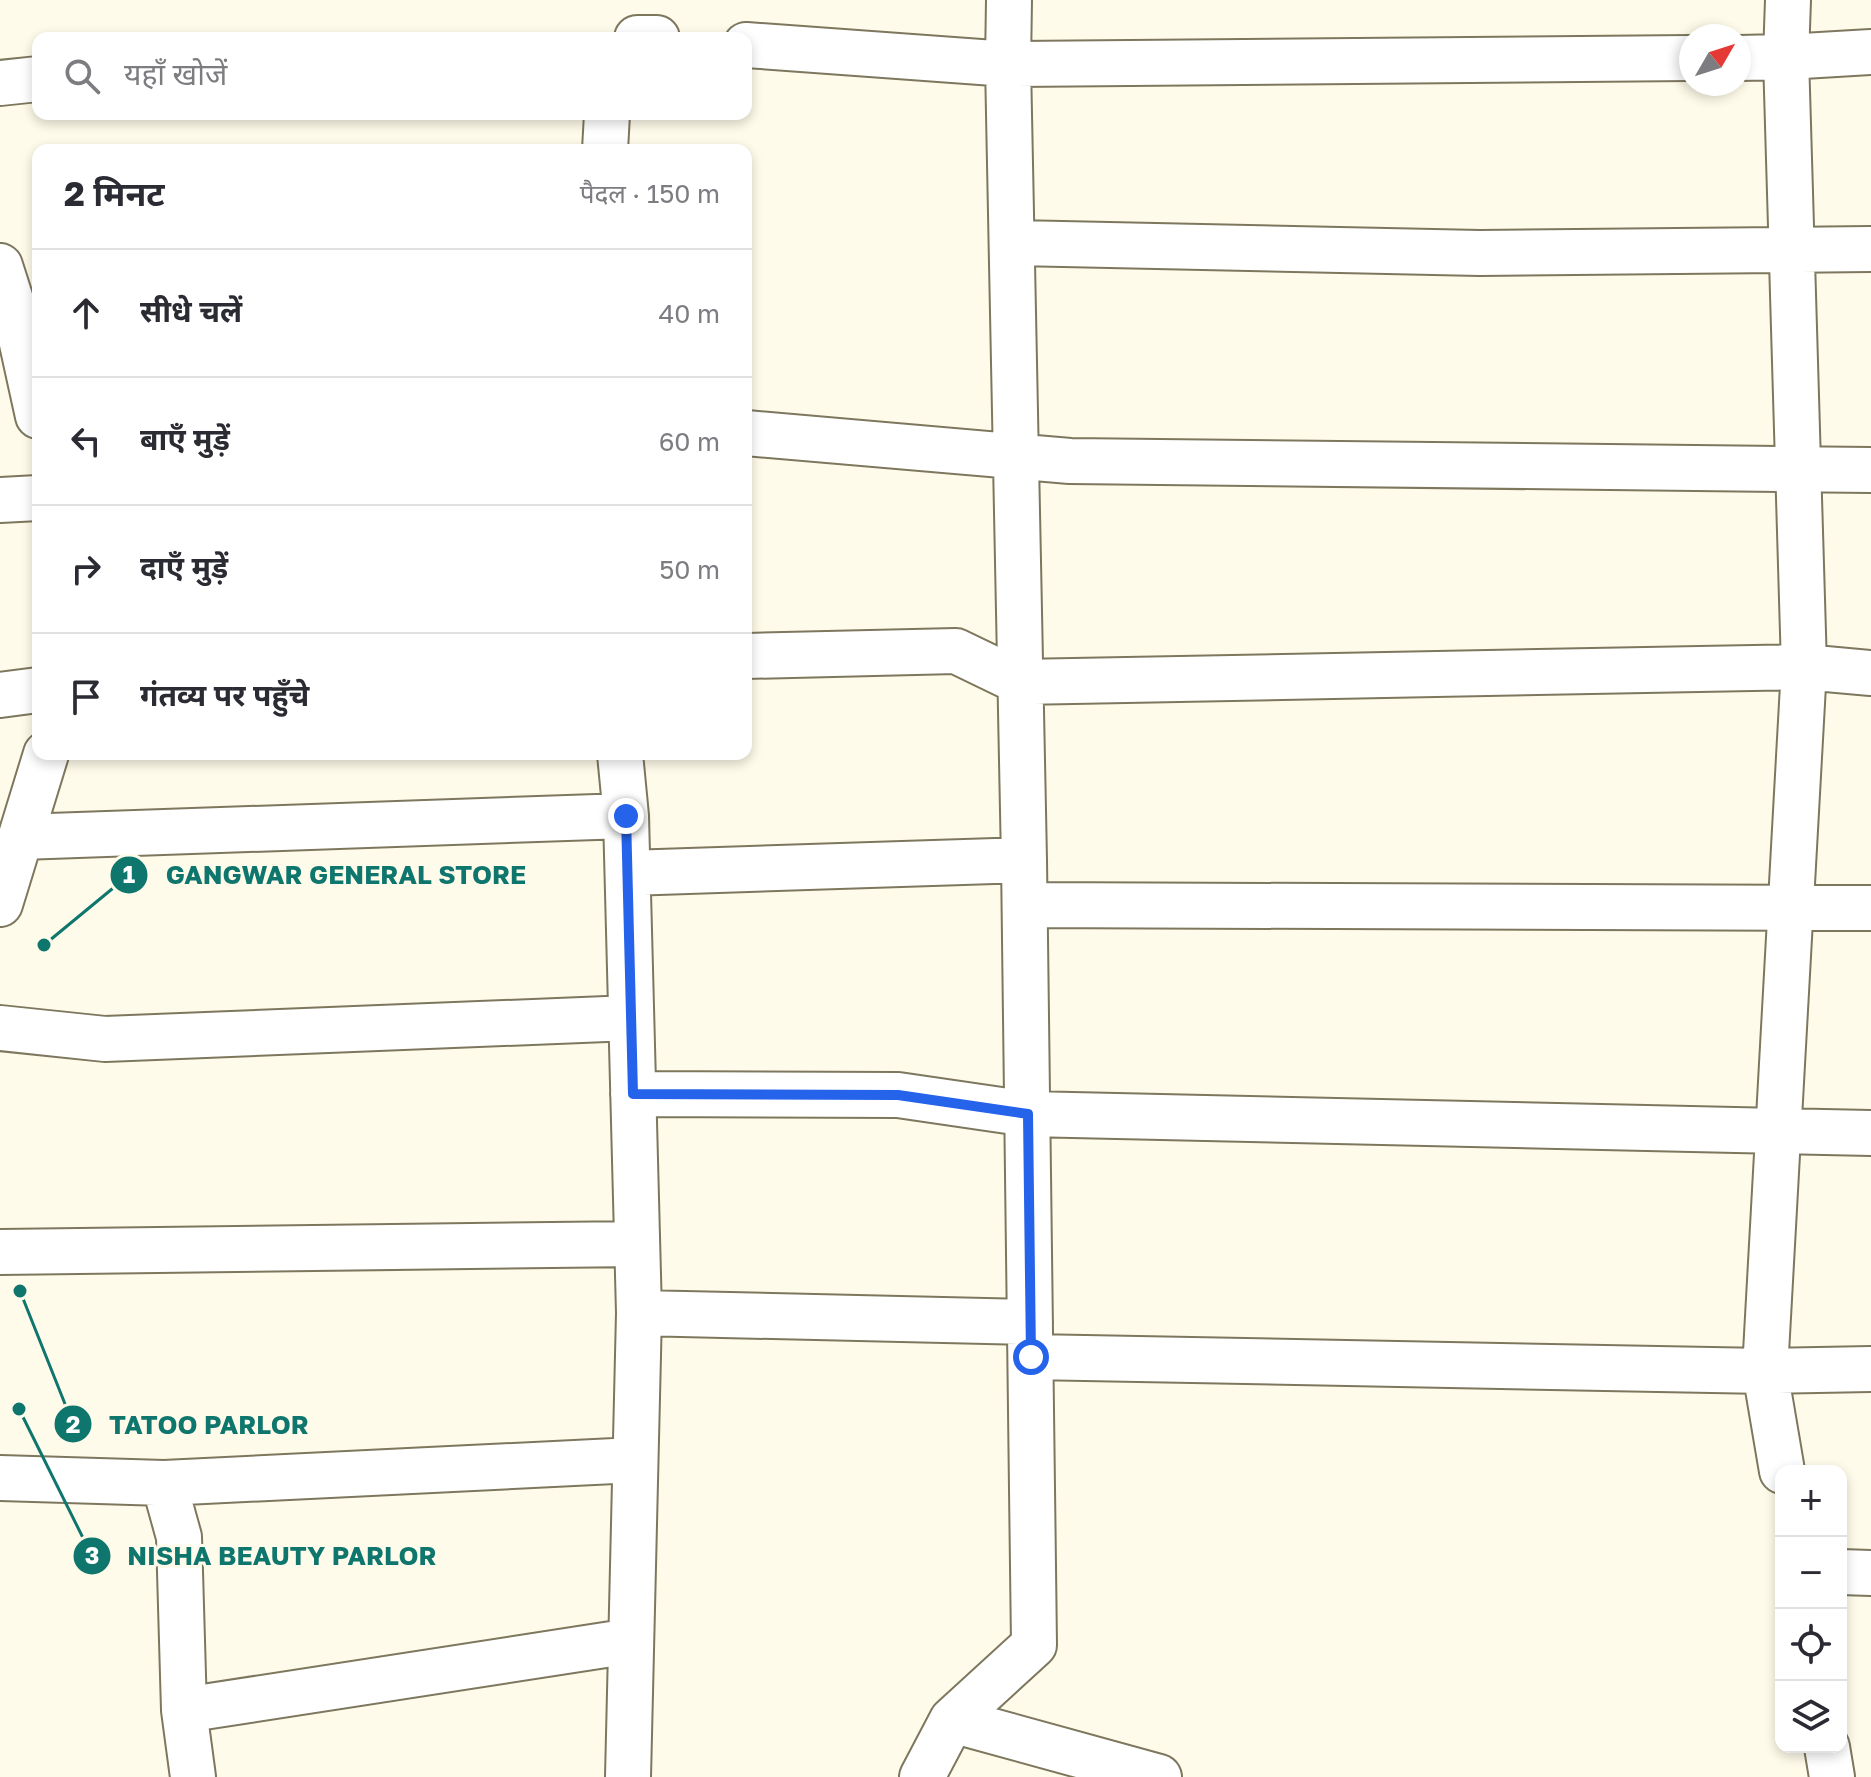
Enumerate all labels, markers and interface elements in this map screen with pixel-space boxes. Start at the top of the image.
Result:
north arrow [1679,24,1751,96]
search box [32,32,752,120]
icon: search [60,54,104,98]
text: यहाँ खोजें [124,56,227,92]
text: 2 मिनट [64,173,165,213]
text: पैदल · 150 m [580,178,720,209]
icon: ahead [64,291,108,335]
text: सीधे चलें [140,293,242,329]
text: 40 m [659,298,720,329]
icon: left [64,419,108,463]
text: बाएँ मुड़ें [140,421,230,457]
text: 60 m [659,426,720,457]
icon: right [64,547,108,591]
text: दाएँ मुड़ें [140,549,228,585]
text: 50 m [659,554,720,585]
icon: arrive [64,675,108,719]
text: गंतव्य पर पहुँचे [140,677,309,713]
route end [608,798,644,834]
callout: GANGWAR GENERAL STORE [109,850,542,900]
text: 1 [123,859,135,888]
text: GANGWAR GENERAL STORE [166,859,526,890]
route start [1013,1339,1049,1375]
callout: TATOO PARLOR [53,1399,325,1449]
text: 2 [66,1409,80,1438]
text: TATOO PARLOR [109,1409,309,1440]
map controls [1775,1465,1847,1753]
button: + [1775,1465,1847,1537]
callout: NISHA BEAUTY PARLOR [72,1531,453,1581]
button: − [1775,1537,1847,1609]
text: 3 [85,1540,99,1569]
text: NISHA BEAUTY PARLOR [127,1540,437,1571]
button: locate [1775,1609,1847,1681]
button: layers [1775,1681,1847,1753]

